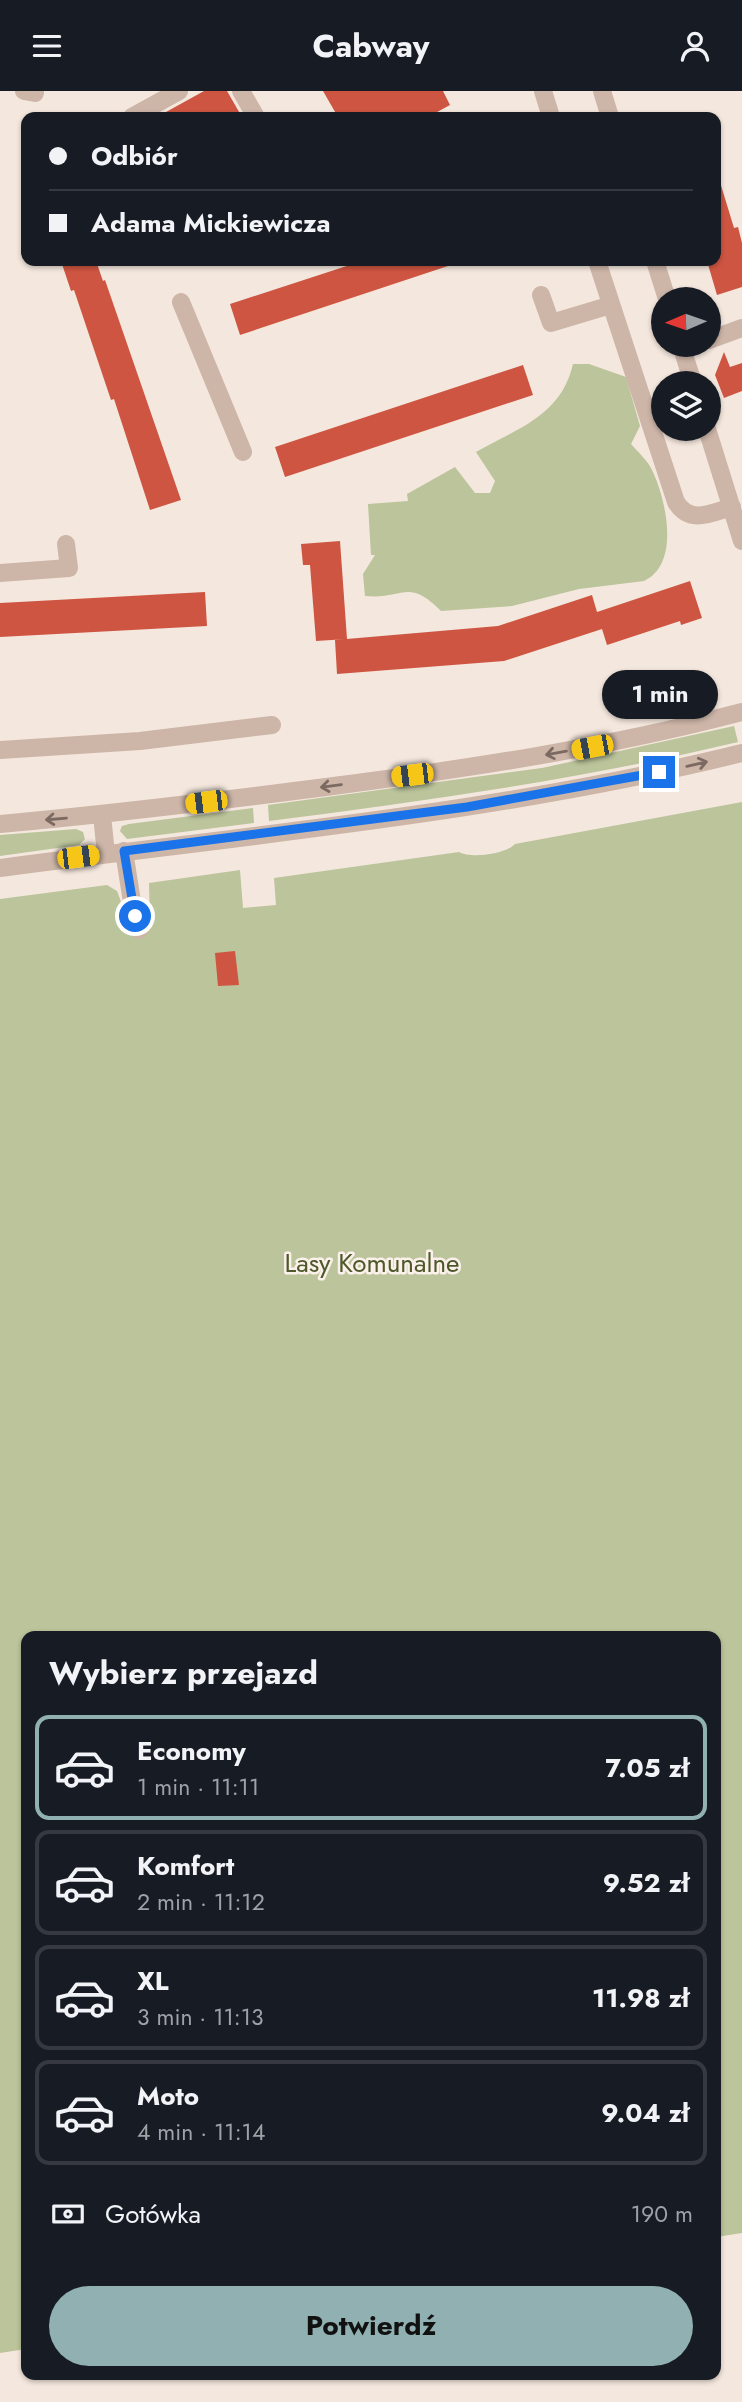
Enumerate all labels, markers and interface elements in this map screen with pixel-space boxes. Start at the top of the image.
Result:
text: Cabway [312,23,430,69]
icon: menu [28,27,66,65]
icon: person [676,27,714,65]
text: Odbiór [91,137,178,175]
text: Adama Mickiewicza [91,204,331,242]
north arrow [651,287,721,357]
map controls [651,287,721,441]
button: layers [651,371,721,441]
callout: 1 min [601,671,717,719]
text: 1 min [631,677,689,711]
car [570,733,615,761]
one-way arrow [545,747,568,761]
route end [643,756,675,788]
one-way arrow [685,757,708,770]
car [390,762,435,788]
one-way arrow [320,780,343,793]
car [184,789,229,815]
one-way arrow [45,813,68,826]
car [56,844,101,870]
route start [119,900,151,932]
park label: Lasy Komunalne [284,1244,460,1282]
text: Wybierz przejazd [49,1650,318,1696]
text: Economy [137,1732,246,1770]
icon: car [53,1736,116,1799]
text: 7.05 zł [605,1749,689,1787]
text: 1 min · 11:11 [137,1770,259,1804]
text: Komfort [137,1847,234,1885]
icon: car [53,1851,116,1914]
text: 9.52 zł [603,1864,689,1902]
text: 2 min · 11:12 [137,1885,265,1919]
text: XL [137,1962,169,2000]
icon: car [53,1966,116,2029]
text: 11.98 zł [592,1979,689,2017]
text: 3 min · 11:13 [137,2000,264,2034]
text: Moto [137,2077,199,2115]
icon: car [53,2081,116,2144]
text: 9.04 zł [601,2094,689,2132]
text: 4 min · 11:14 [137,2115,265,2149]
icon: cash [49,2195,87,2233]
text: Gotówka [105,2195,201,2233]
text: 190 m [631,2197,693,2231]
button: Potwierdź [49,2286,693,2366]

